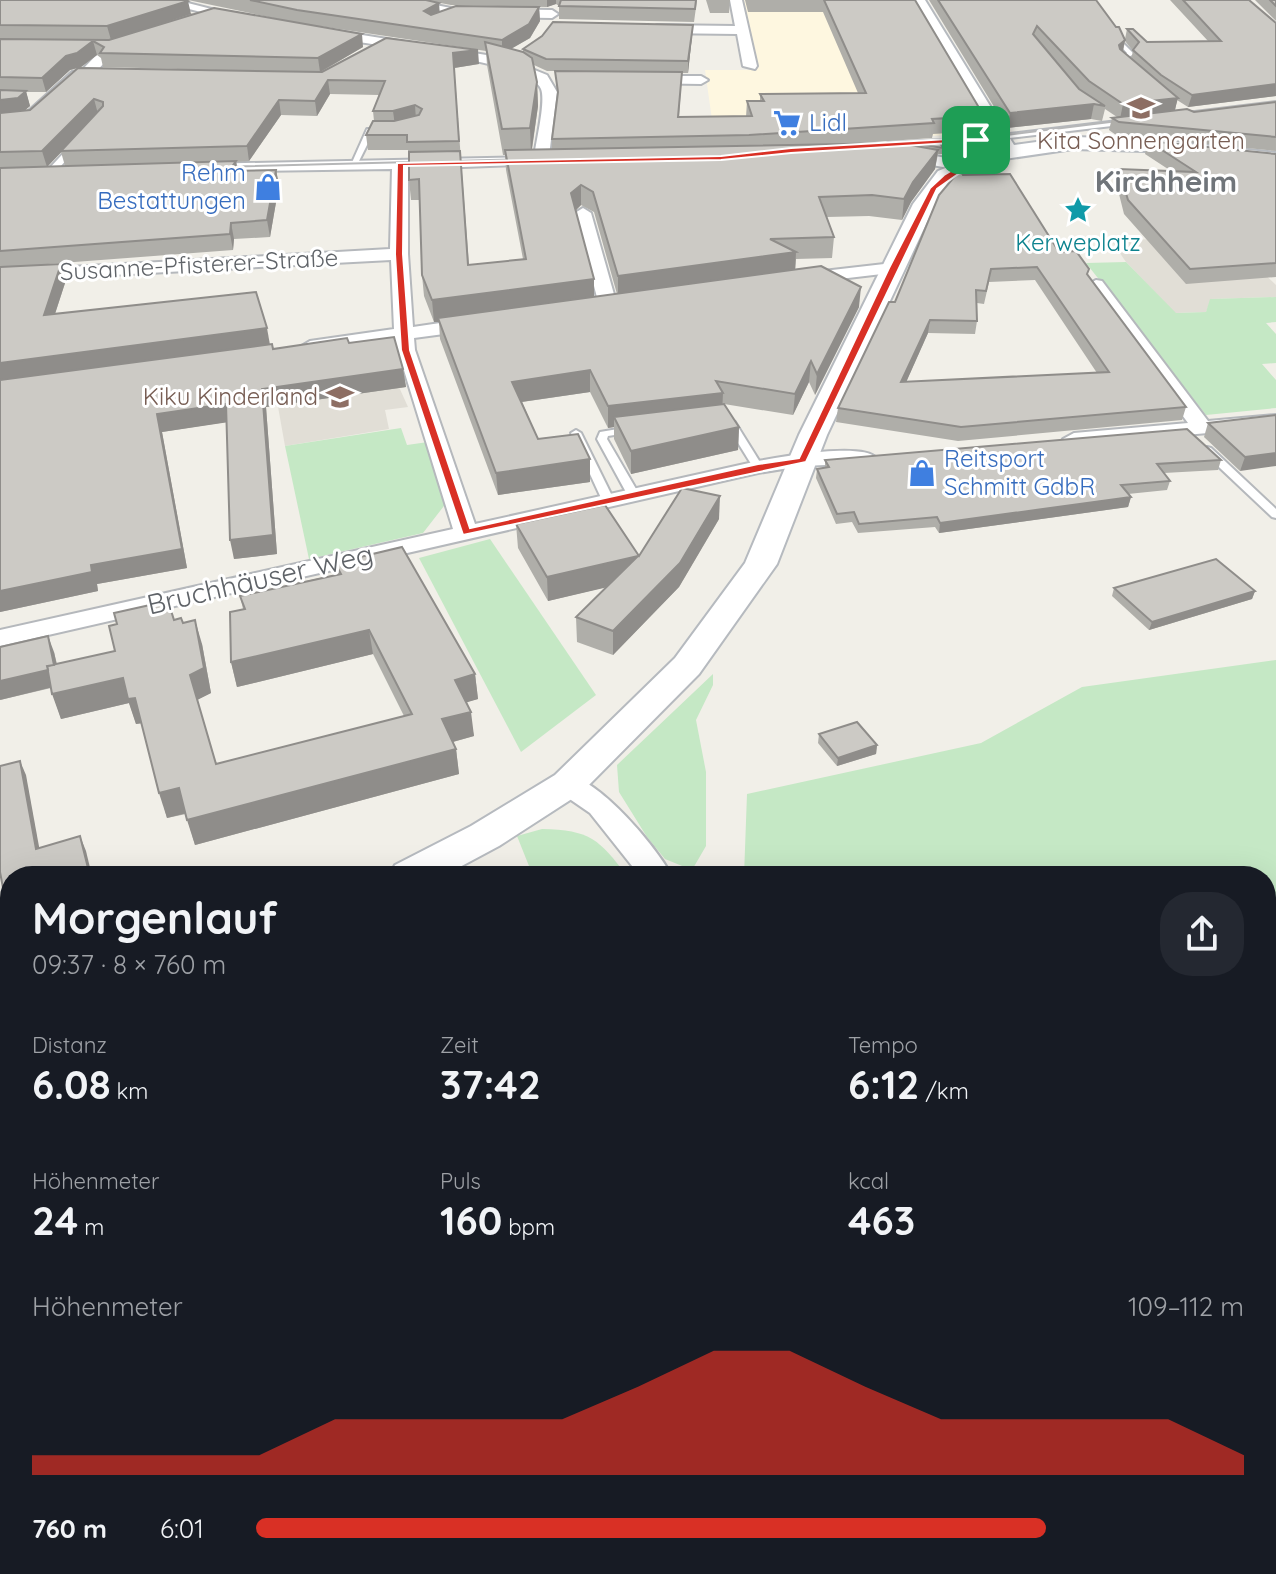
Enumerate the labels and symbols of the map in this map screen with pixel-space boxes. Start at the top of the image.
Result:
school or university icon: Kita Sonnengarten [1126,93,1156,123]
pin [942,106,1010,174]
place label: Lidl [809,107,847,137]
supermarket icon: Lidl [772,108,802,138]
place label: Kita Sonnengarten [1037,125,1245,155]
place label: Rehm Bestattungen [97,157,246,215]
district label: Kirchheim [1095,162,1237,200]
shop icon: Rehm Bestattungen [253,172,283,202]
place icon: Kerweplatz [1063,195,1093,225]
place label: Kerweplatz [1015,227,1141,257]
street label: Susanne-Pfisterer-Straße [59,242,339,286]
place label: Kiku Kinderland [143,381,318,411]
school or university icon: Kiku Kinderland [325,382,355,412]
place label: Reitsport Schmitt GdbR [944,443,1095,501]
shop icon: Reitsport Schmitt GdbR [907,458,937,488]
street label: Bruchhäuser Weg [143,535,376,622]

